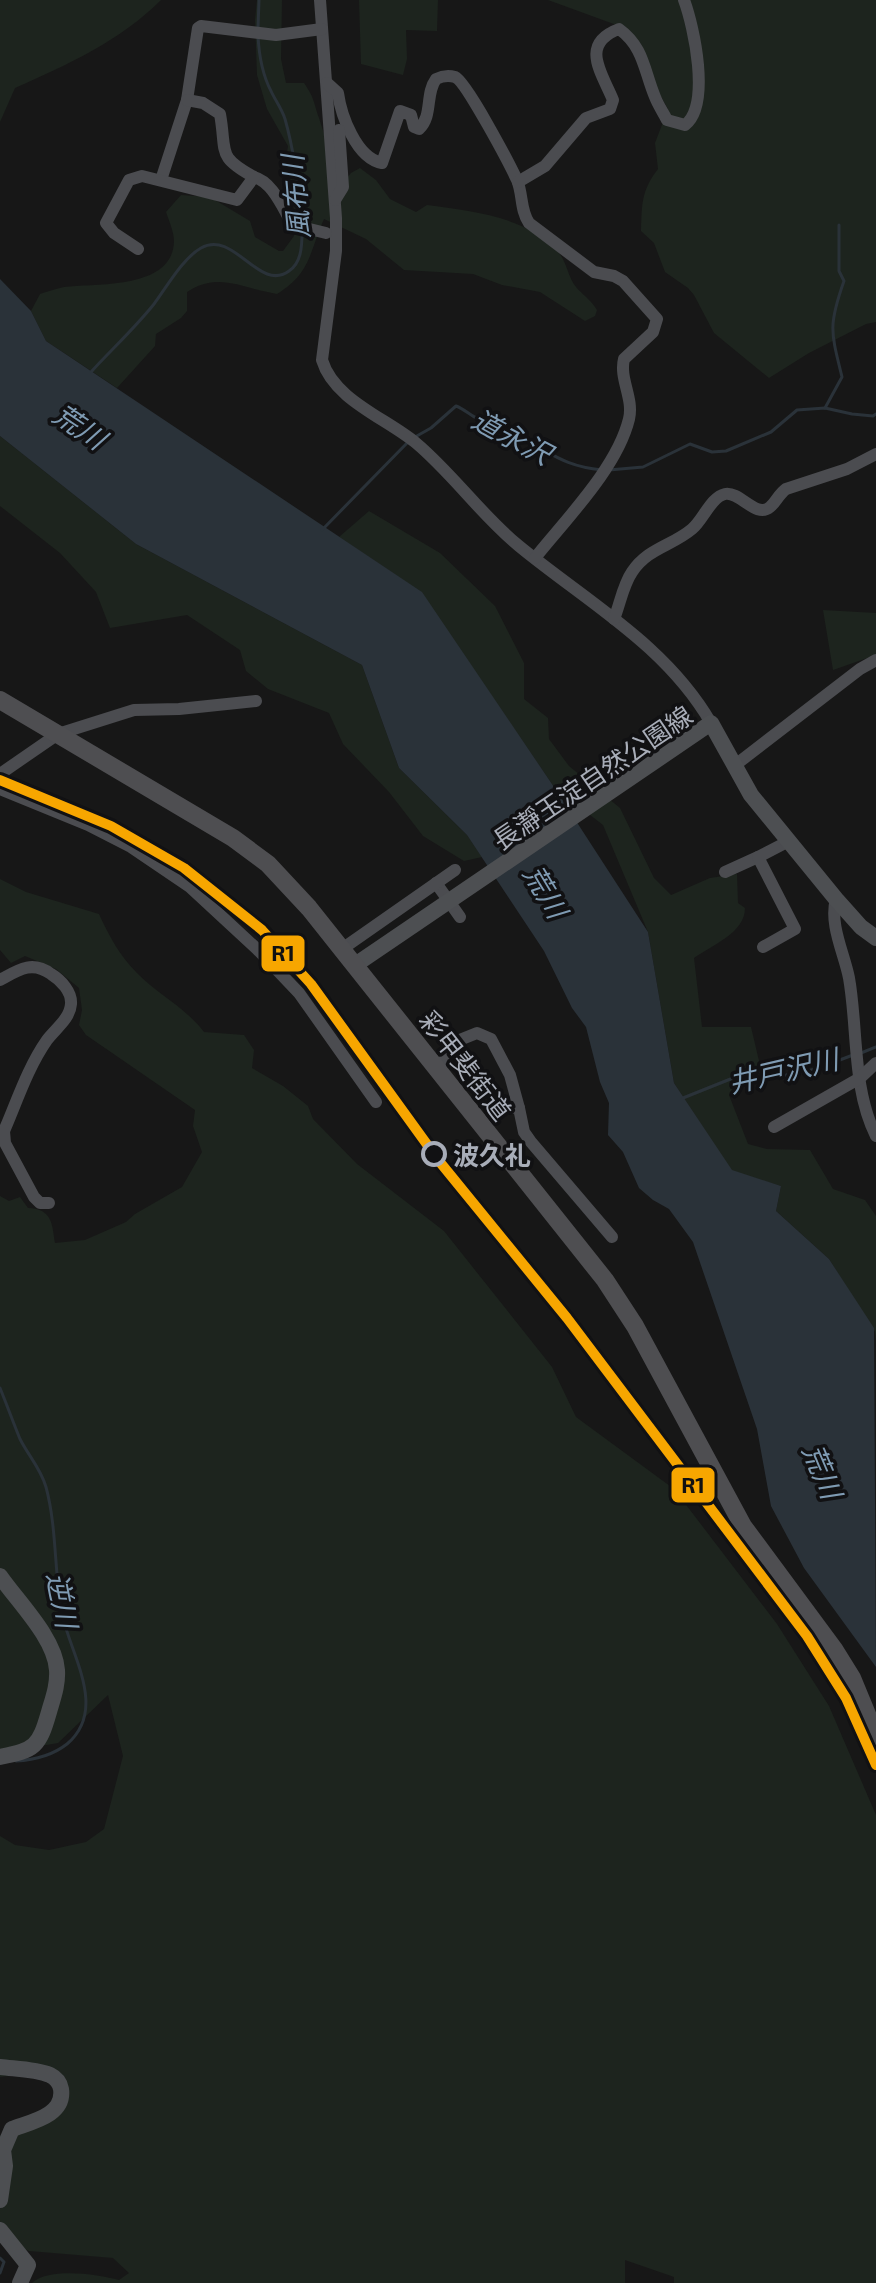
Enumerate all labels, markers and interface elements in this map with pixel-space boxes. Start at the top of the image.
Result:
water label: 風布川 [274,151,316,240]
water label: 荒川 [47,396,115,457]
water label: 道永沢 [467,401,561,473]
street label: 長瀞玉淀自然公園線 [486,699,698,855]
water label: 荒川 [517,858,577,926]
line badge: R1 [260,934,306,973]
text: R1 [271,939,295,965]
street label: 彩甲斐街道 [414,1004,518,1126]
water label: 井戸沢川 [725,1040,844,1099]
place label: 波久礼 [453,1139,531,1170]
marker: 波久礼 [422,1142,446,1166]
water label: 荒川 [796,1439,851,1506]
line badge: R1 [670,1466,716,1504]
text: R1 [681,1471,705,1497]
water label: 逆川 [41,1569,86,1634]

